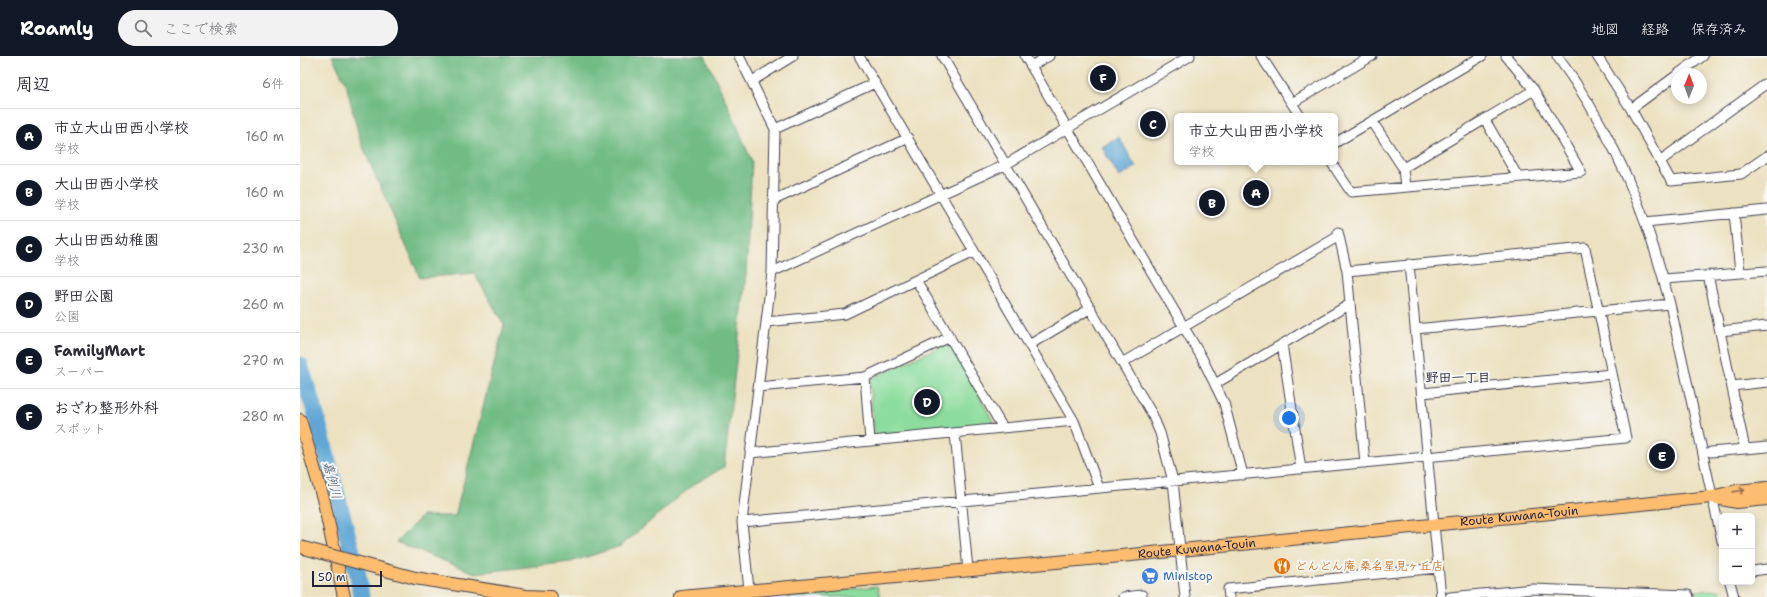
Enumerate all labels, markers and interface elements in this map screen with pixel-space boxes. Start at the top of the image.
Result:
search box [118,10,398,46]
text: Roamly [20,16,94,41]
icon: search [132,17,154,39]
text: ここで検索 [164,19,239,39]
text: 地図 [1591,20,1619,38]
text: 経路 [1641,20,1669,38]
text: 保存済み [1691,20,1747,38]
pin: F [1090,63,1116,93]
north arrow [1671,68,1707,104]
text: 周辺 [16,73,50,95]
text: 6件 [262,75,284,92]
pin: C [1140,109,1166,139]
popup [1174,113,1338,165]
text: 市立大山田西小学校 [54,118,189,138]
text: 市立大山田西小学校 [1188,121,1324,141]
text: A [24,128,34,145]
text: 160 m [246,128,284,145]
text: 学校 [54,140,80,157]
text: 学校 [1188,143,1215,160]
text: 大山田西小学校 [54,174,159,194]
pin: A [1243,178,1269,208]
text: B [25,184,33,201]
text: 160 m [246,184,284,201]
pin: B [1199,188,1225,218]
text: 学校 [54,196,80,213]
text: 大山田西幼稚園 [54,230,159,250]
text: C [25,240,33,257]
text: 230 m [242,240,284,257]
text: 学校 [54,252,80,269]
text: 野田公園 [54,286,114,306]
text: D [24,296,34,313]
text: 260 m [242,296,284,313]
text: 公園 [54,308,80,325]
text: FamilyMart [54,341,145,361]
text: E [25,352,33,369]
text: 270 m [242,352,284,369]
text: スーパー [54,363,105,380]
district label: 野田一丁目 [1425,369,1491,386]
pin: D [914,387,940,417]
text: おざわ整形外科 [54,398,159,418]
text: F [25,408,33,425]
text: 280 m [242,408,284,425]
your location [1279,408,1299,428]
text: スポット [54,420,106,437]
pin: E [1649,441,1675,471]
water label: 嘉例川 [319,459,346,501]
one-way arrow [1732,487,1745,495]
street label: Route Kuwana-Touin [1459,502,1579,530]
map controls [1719,513,1755,585]
button: + [1719,513,1755,549]
street label: Route Kuwana-Touin [1137,535,1256,562]
button: − [1719,549,1755,585]
restaurant icon: どんどん庵 桑名星見ヶ丘店 [1272,556,1292,576]
place label: どんどん庵 桑名星見ヶ丘店 [1295,558,1444,574]
supermarket icon: Ministop [1140,566,1160,586]
place label: Ministop [1163,568,1213,584]
scale bar [312,569,382,588]
text: 50 m [318,570,346,585]

